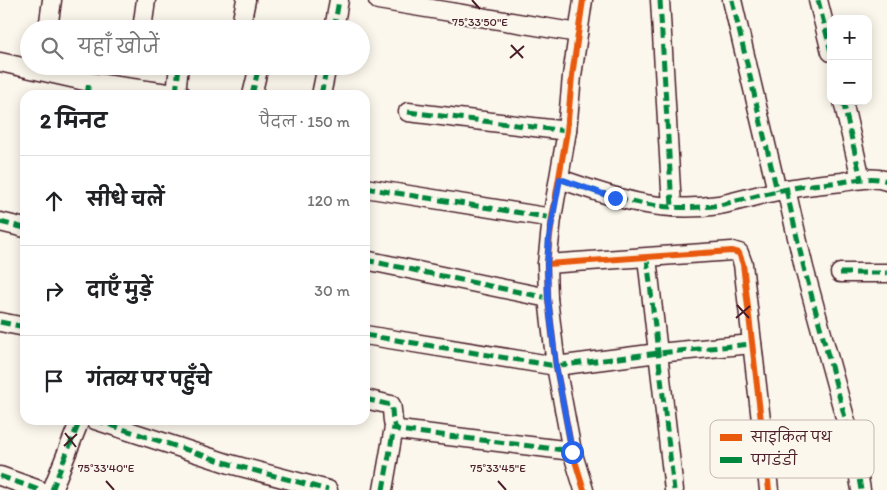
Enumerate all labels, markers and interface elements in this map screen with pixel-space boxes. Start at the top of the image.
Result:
text: 75°33'50"E [452,15,508,29]
map controls [827,15,872,105]
button: + [827,15,872,60]
search box [20,20,370,75]
icon: search [38,34,66,62]
text: यहाँ खोजें [78,35,159,58]
button: − [827,60,872,105]
text: 2 मिनट [40,108,107,133]
text: पैदल · 150 m [259,112,350,131]
icon: ahead [40,187,68,215]
route end [604,187,627,210]
text: सीधे चलें [87,188,164,211]
text: 120 m [307,191,350,210]
icon: right [40,277,68,305]
text: दाएँ मुड़ें [87,278,153,301]
text: 30 m [314,281,350,300]
icon: arrive [40,367,68,395]
text: गंतव्य पर पहुँचे [87,368,211,391]
legend [710,420,874,478]
text: साइकिल पथ [750,426,833,446]
route start [561,441,584,464]
text: पगडंडी [750,449,798,469]
text: 75°33'40"E [78,461,135,475]
text: 75°33'45"E [470,461,526,475]

